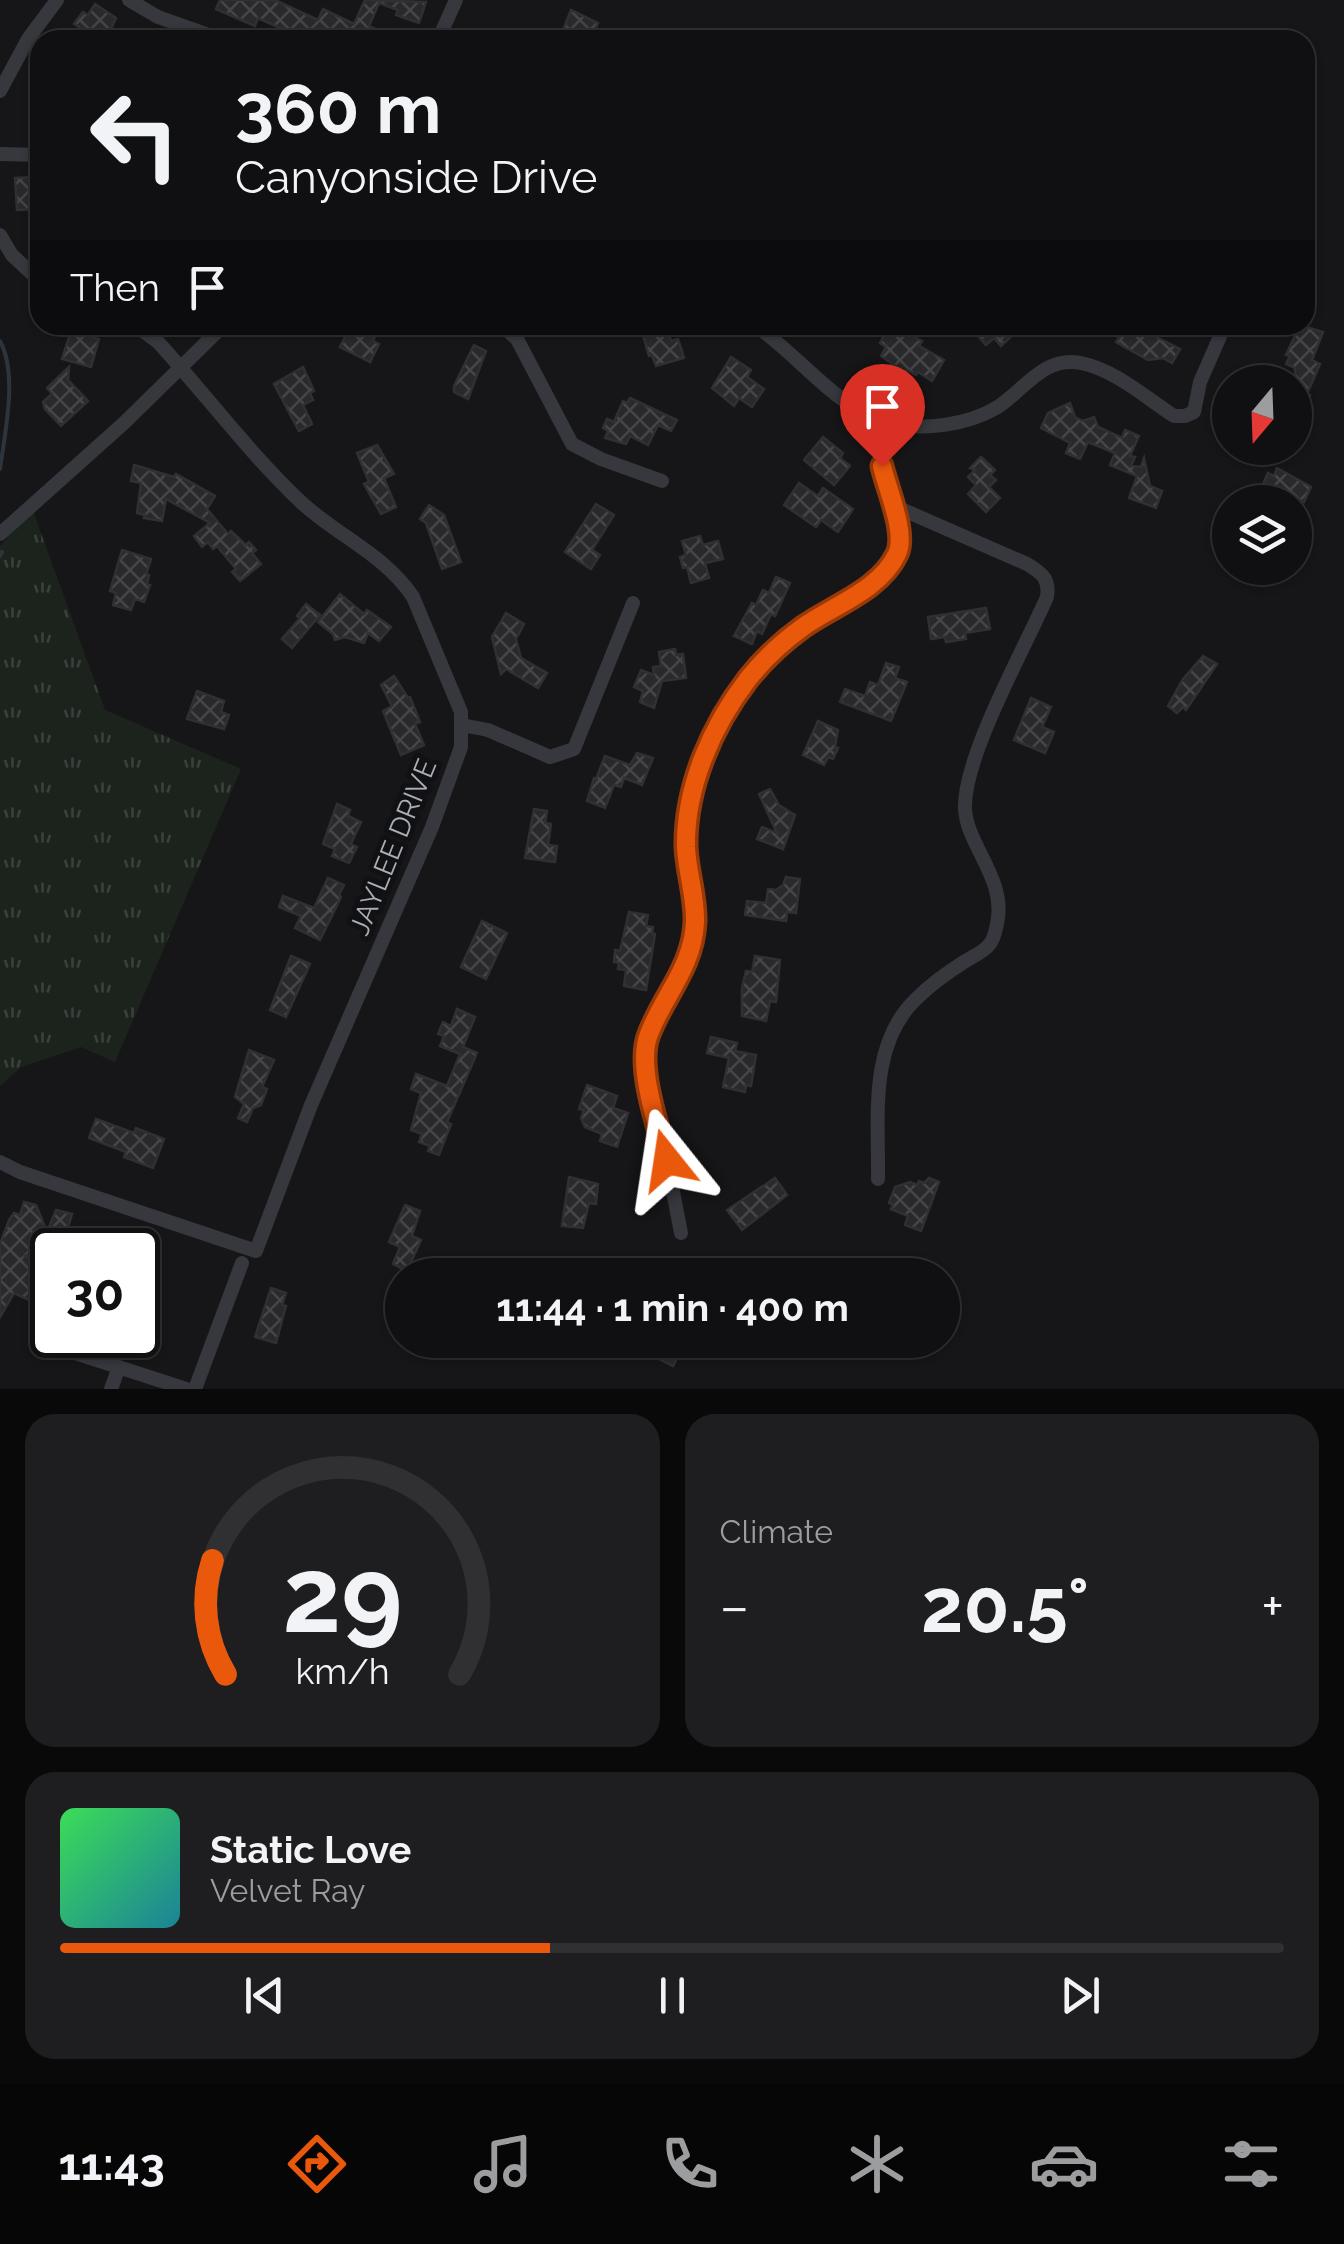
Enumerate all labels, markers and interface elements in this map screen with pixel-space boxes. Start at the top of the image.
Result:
text: 360 m [235,67,442,149]
icon: left [70,70,200,200]
text: Canyonside Drive [235,151,598,204]
icon: arrive [180,260,235,315]
text: Then [70,265,160,310]
pin [840,364,925,467]
north arrow [1212,365,1312,465]
map controls [1212,365,1312,585]
icon: arrive [855,379,910,434]
button: layers [1212,485,1312,585]
street label: JAYLEE DRIVE [343,754,443,940]
position arrow [615,1108,719,1212]
speed limit sign: 30 [30,1228,160,1358]
text: 11:44 · 1 min · 400 m [496,1285,849,1330]
text: Climate [720,1513,833,1550]
text: 29 [282,1534,402,1656]
text: 20.5° [921,1561,1089,1650]
text: − [720,1574,749,1639]
text: + [1261,1574,1284,1639]
text: km/h [295,1650,389,1692]
text: Static Love [210,1827,411,1872]
text: Velvet Ray [210,1872,365,1909]
icon: previous [237,1968,292,2023]
icon: pause [645,1968,700,2023]
icon: next [1053,1968,1108,2023]
icon: directions [282,2129,352,2199]
icon: music [468,2129,538,2199]
icon: phone [655,2129,725,2199]
icon: climate [842,2129,912,2199]
icon: car [1029,2129,1099,2199]
icon: filters [1216,2129,1286,2199]
text: 11:43 [58,2138,165,2191]

